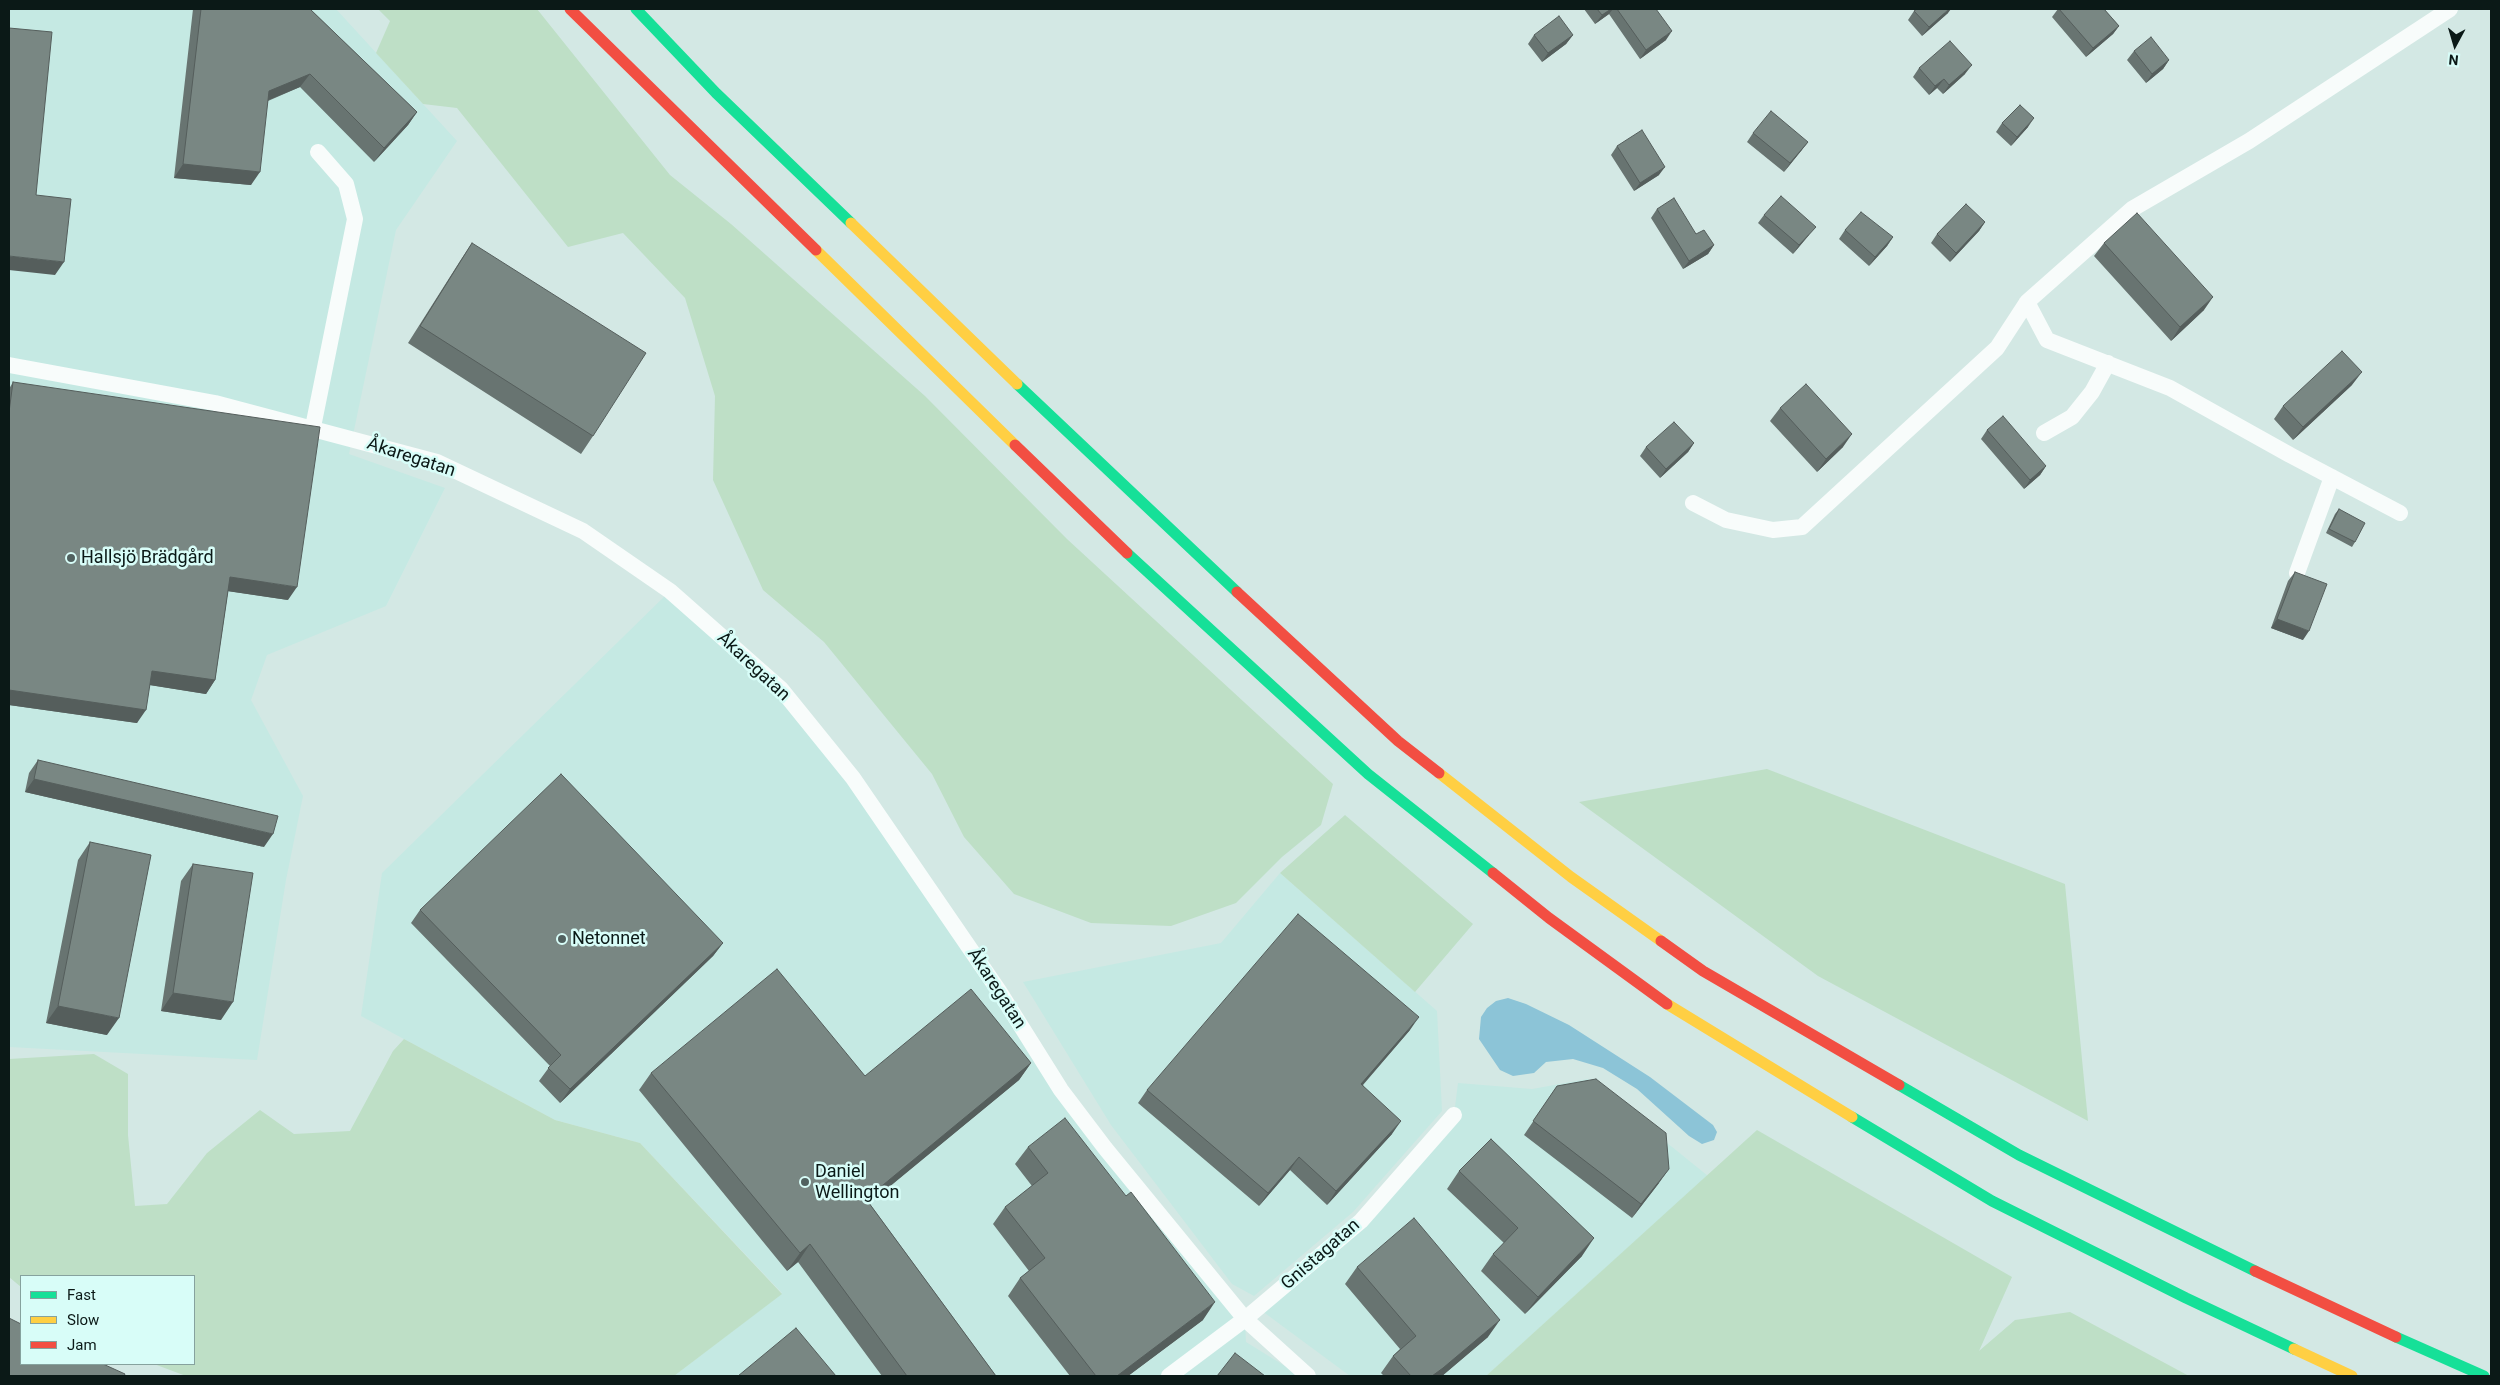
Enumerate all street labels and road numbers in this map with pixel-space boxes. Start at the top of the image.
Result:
street label: Åkaregatan [364,434,458,482]
street label: Åkaregatan [712,628,794,706]
street label: Åkaregatan [962,945,1030,1033]
street label: Gnistagatan [1277,1215,1365,1295]

